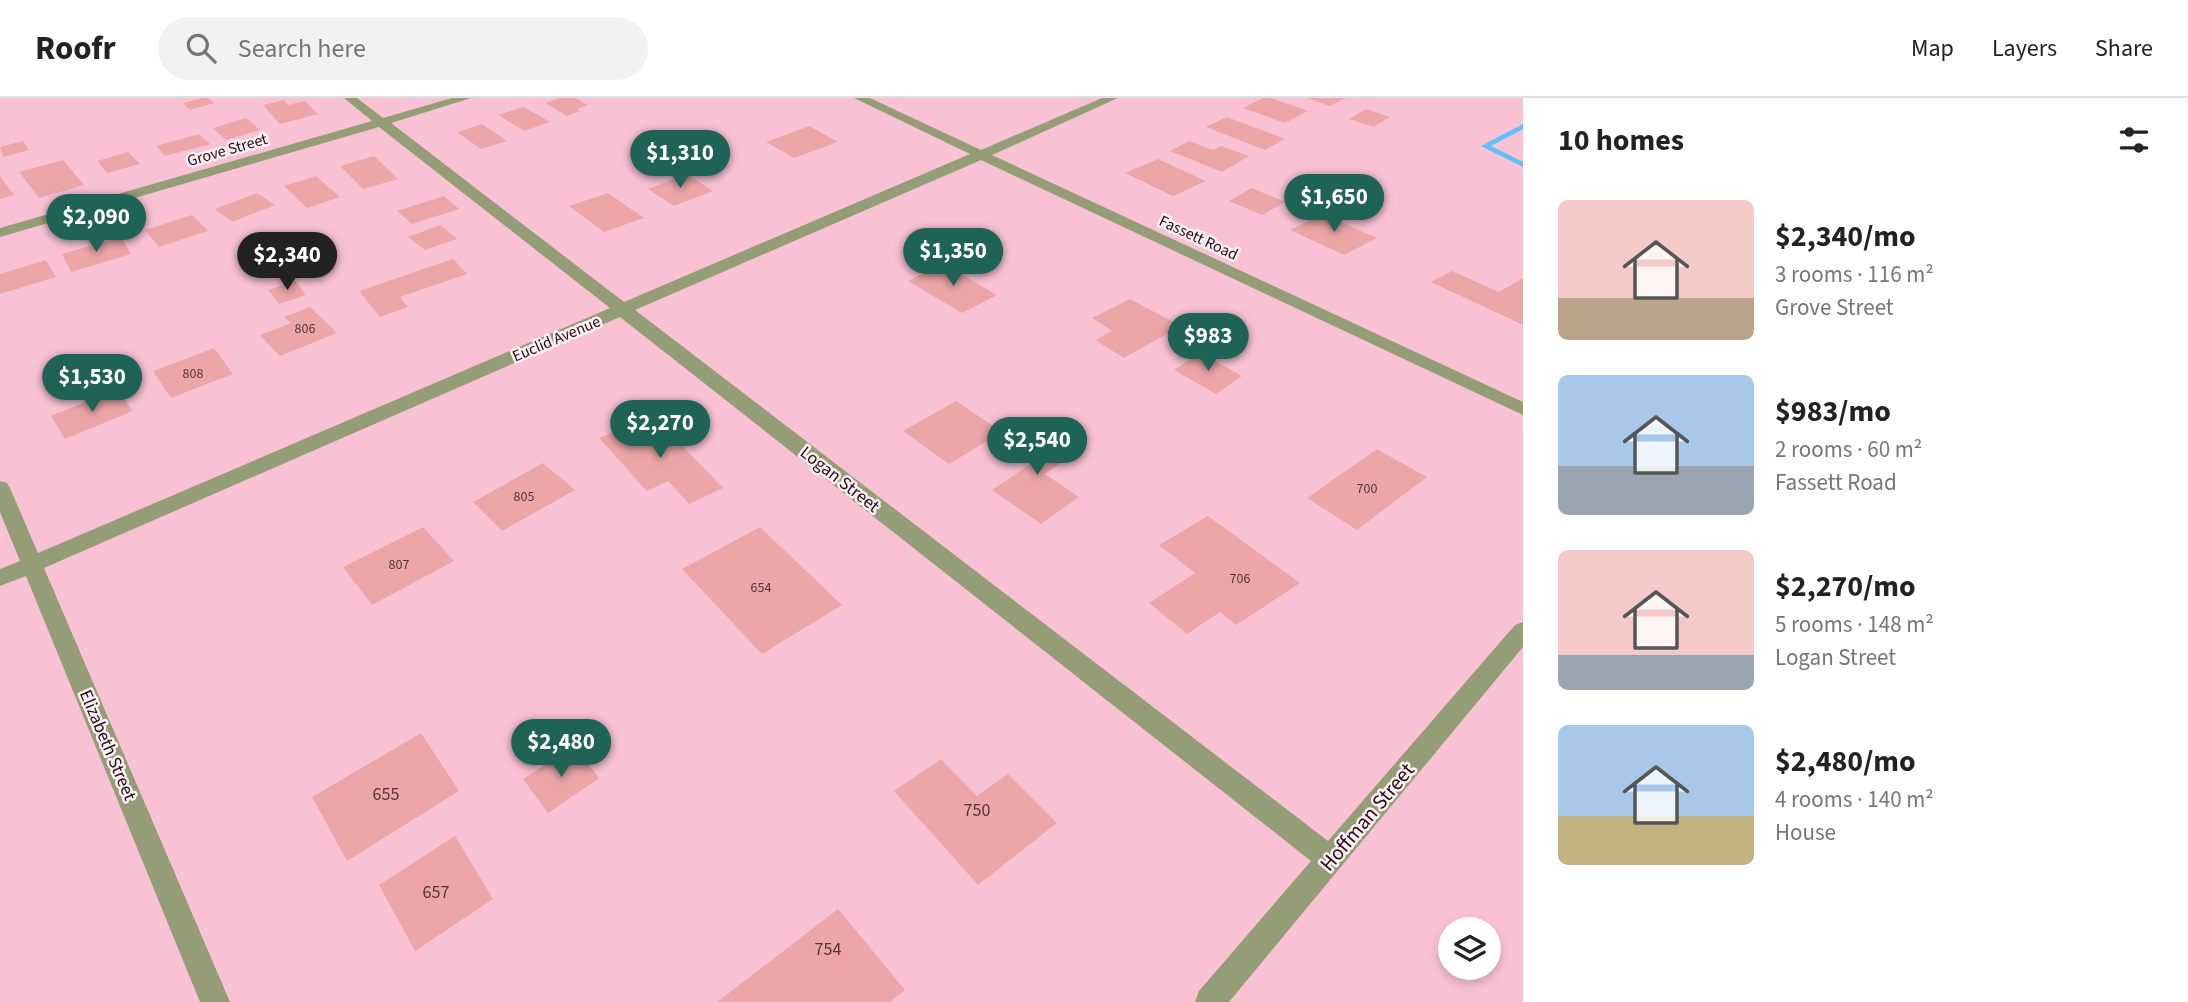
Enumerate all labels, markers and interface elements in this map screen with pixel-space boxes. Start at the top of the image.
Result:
search box [158,17,648,80]
text: Roofr [35,25,116,72]
icon: search [182,29,220,67]
text: Search here [238,30,366,67]
text: Map [1911,31,1954,66]
text: Layers [1992,31,2057,66]
text: Share [2095,31,2153,66]
text: 10 homes [1558,119,1684,162]
icon: filters [2115,121,2153,159]
street label: Grove Street [185,128,271,172]
pin: $1,310 [623,130,737,190]
text: $1,310 [646,136,714,169]
pin: $1,650 [1277,174,1391,234]
text: $1,650 [1300,180,1368,213]
pin: $2,090 [39,194,153,254]
text: $2,090 [62,200,130,233]
street label: Fassett Road [1156,210,1242,266]
text: $2,340/mo [1775,215,1916,258]
pin: $1,350 [896,228,1010,288]
icon: home [1614,228,1698,312]
pin: $2,340 [230,232,344,292]
text: $1,350 [919,234,987,267]
text: $2,340 [253,238,321,271]
text: 3 rooms · 116 m² [1775,258,1934,291]
text: Grove Street [1775,291,1894,324]
street label: Euclid Avenue [509,310,604,367]
pin: $983 [1167,314,1249,373]
house number: 806 [295,319,315,339]
text: $983 [1184,319,1232,352]
pin: $1,530 [35,354,149,414]
text: $1,530 [58,360,126,393]
house number: 808 [183,364,203,384]
text: $983/mo [1775,390,1891,433]
pin: $2,270 [603,400,717,460]
icon: home [1614,403,1698,487]
text: $2,270 [626,406,694,439]
pin: $2,540 [980,418,1094,477]
text: $2,540 [1003,423,1071,456]
text: 2 rooms · 60 m² [1775,433,1922,466]
street label: Logan Street [795,440,885,518]
text: Fassett Road [1775,466,1897,499]
house number: 700 [1357,479,1377,499]
house number: 805 [514,487,534,507]
house number: 807 [389,555,409,575]
text: $2,270/mo [1775,565,1916,608]
house number: 706 [1230,569,1250,589]
house number: 654 [751,578,771,598]
icon: home [1614,578,1698,662]
text: 5 rooms · 148 m² [1775,608,1934,641]
text: Logan Street [1775,641,1896,674]
street label: Elizabeth Street [73,686,142,804]
pin: $2,480 [504,720,618,779]
text: $2,480 [527,725,595,758]
text: $2,480/mo [1775,740,1916,783]
icon: home [1614,753,1698,837]
street label: Hoffman Street [1313,756,1421,878]
house number: 655 [373,782,399,807]
text: 4 rooms · 140 m² [1775,783,1934,816]
house number: 750 [964,798,990,823]
text: House [1775,816,1836,849]
house number: 657 [423,880,449,905]
map controls [1438,917,1501,980]
button: layers [1438,917,1501,980]
house number: 754 [815,937,841,962]

